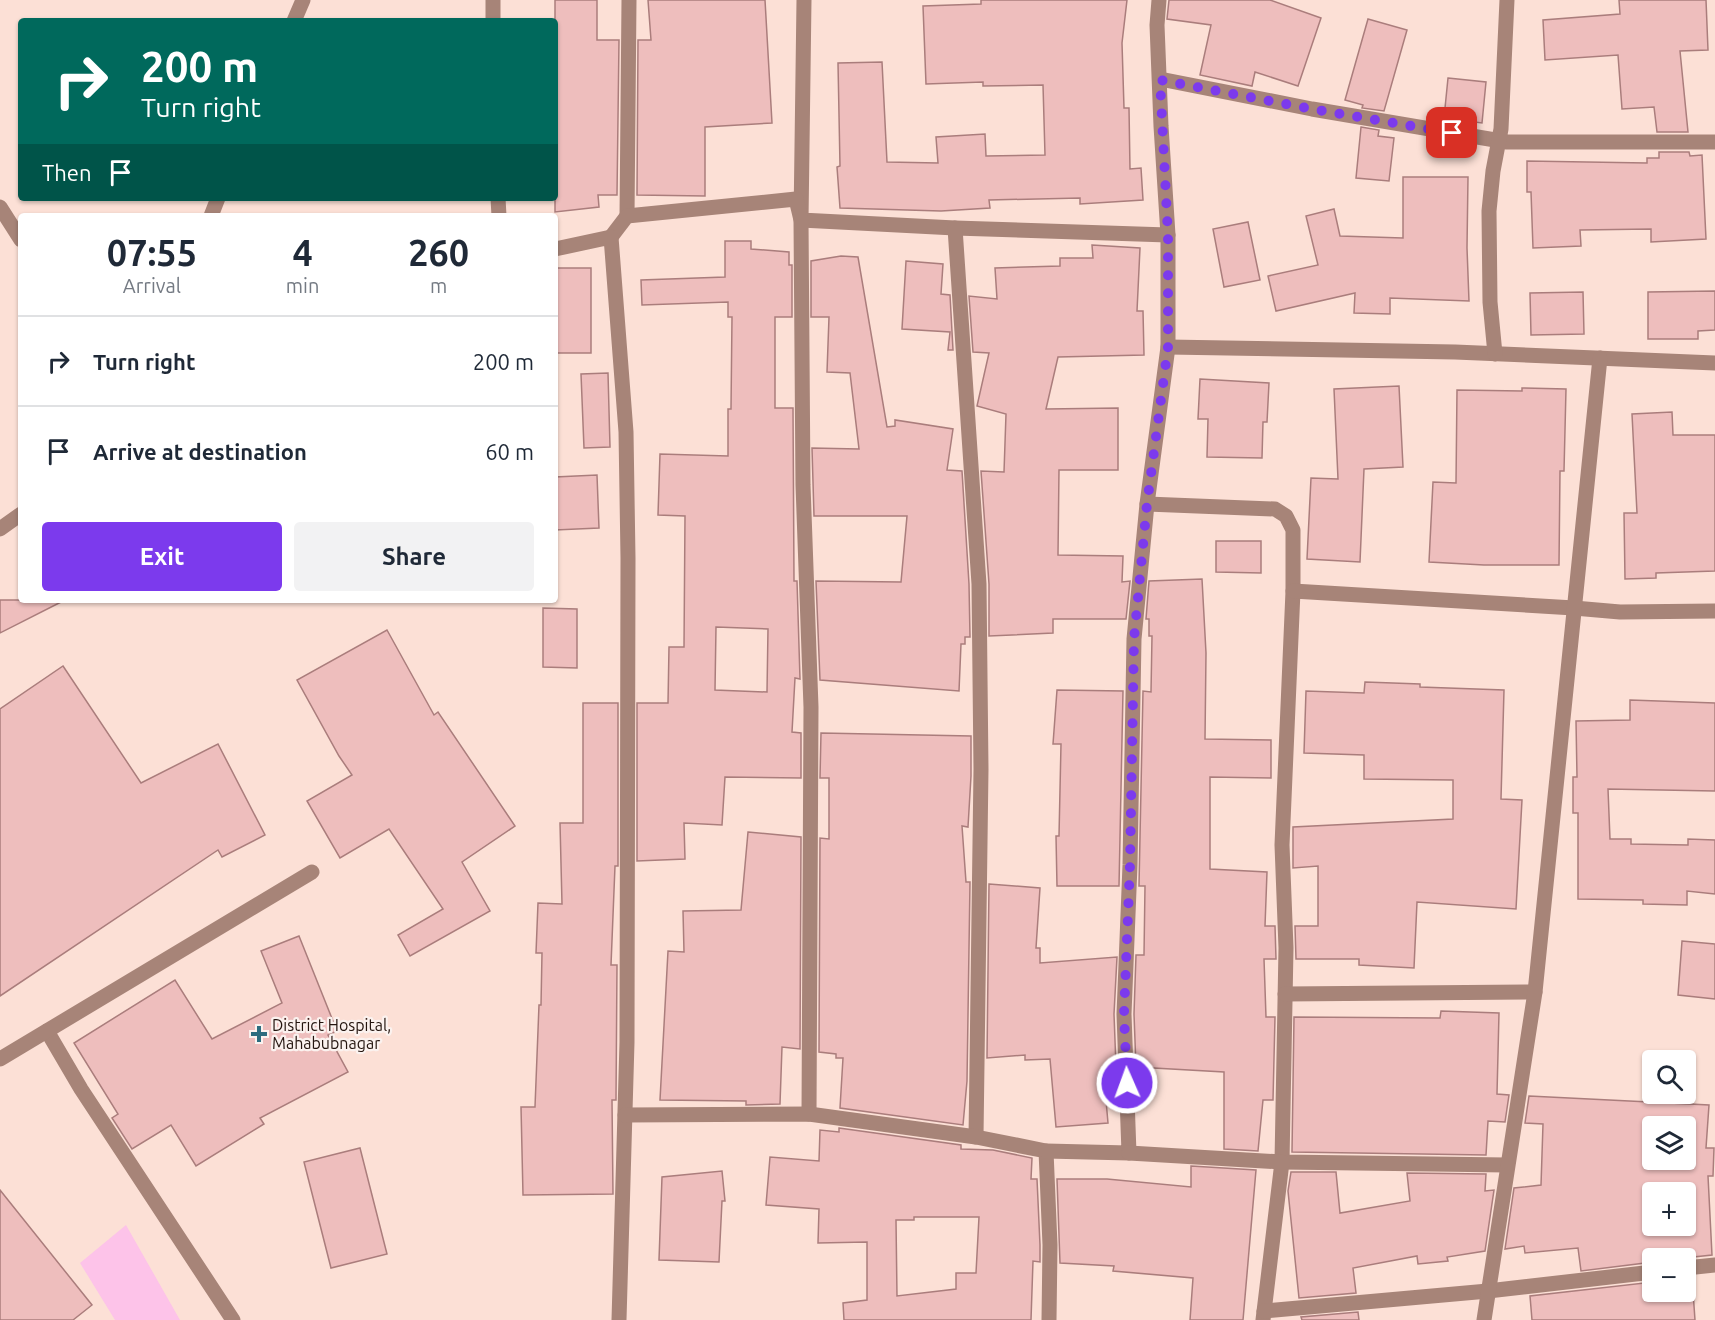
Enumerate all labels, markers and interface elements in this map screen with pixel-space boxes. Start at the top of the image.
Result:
icon: right [42,42,120,120]
text: 200 m [141,43,258,90]
text: Turn right [141,92,261,122]
pin [1426,107,1477,158]
icon: arrive [1435,116,1468,149]
icon: arrive [104,156,137,189]
text: Then [42,160,92,185]
text: 07:55 [107,232,197,273]
text: 4 [292,232,313,273]
text: 260 [408,232,469,273]
text: Arrival [123,274,181,297]
text: min [286,274,319,297]
text: m [430,274,447,297]
icon: right [42,345,75,378]
text: Turn right [93,349,195,374]
text: 200 m [473,349,534,374]
icon: arrive [42,435,75,468]
text: Arrive at destination [93,439,307,464]
text: 60 m [485,439,534,464]
button: Exit [42,522,282,591]
button: Share [294,522,534,591]
place label: District Hospital, Mahabubnagar [272,1016,391,1052]
marker: District Hospital, Mahabubnagar [250,1025,268,1043]
map controls [1642,1050,1696,1302]
button: search [1642,1050,1696,1104]
position arrow [1095,1051,1159,1115]
button: layers [1642,1116,1696,1170]
button: + [1642,1182,1696,1236]
button: − [1642,1248,1696,1302]

